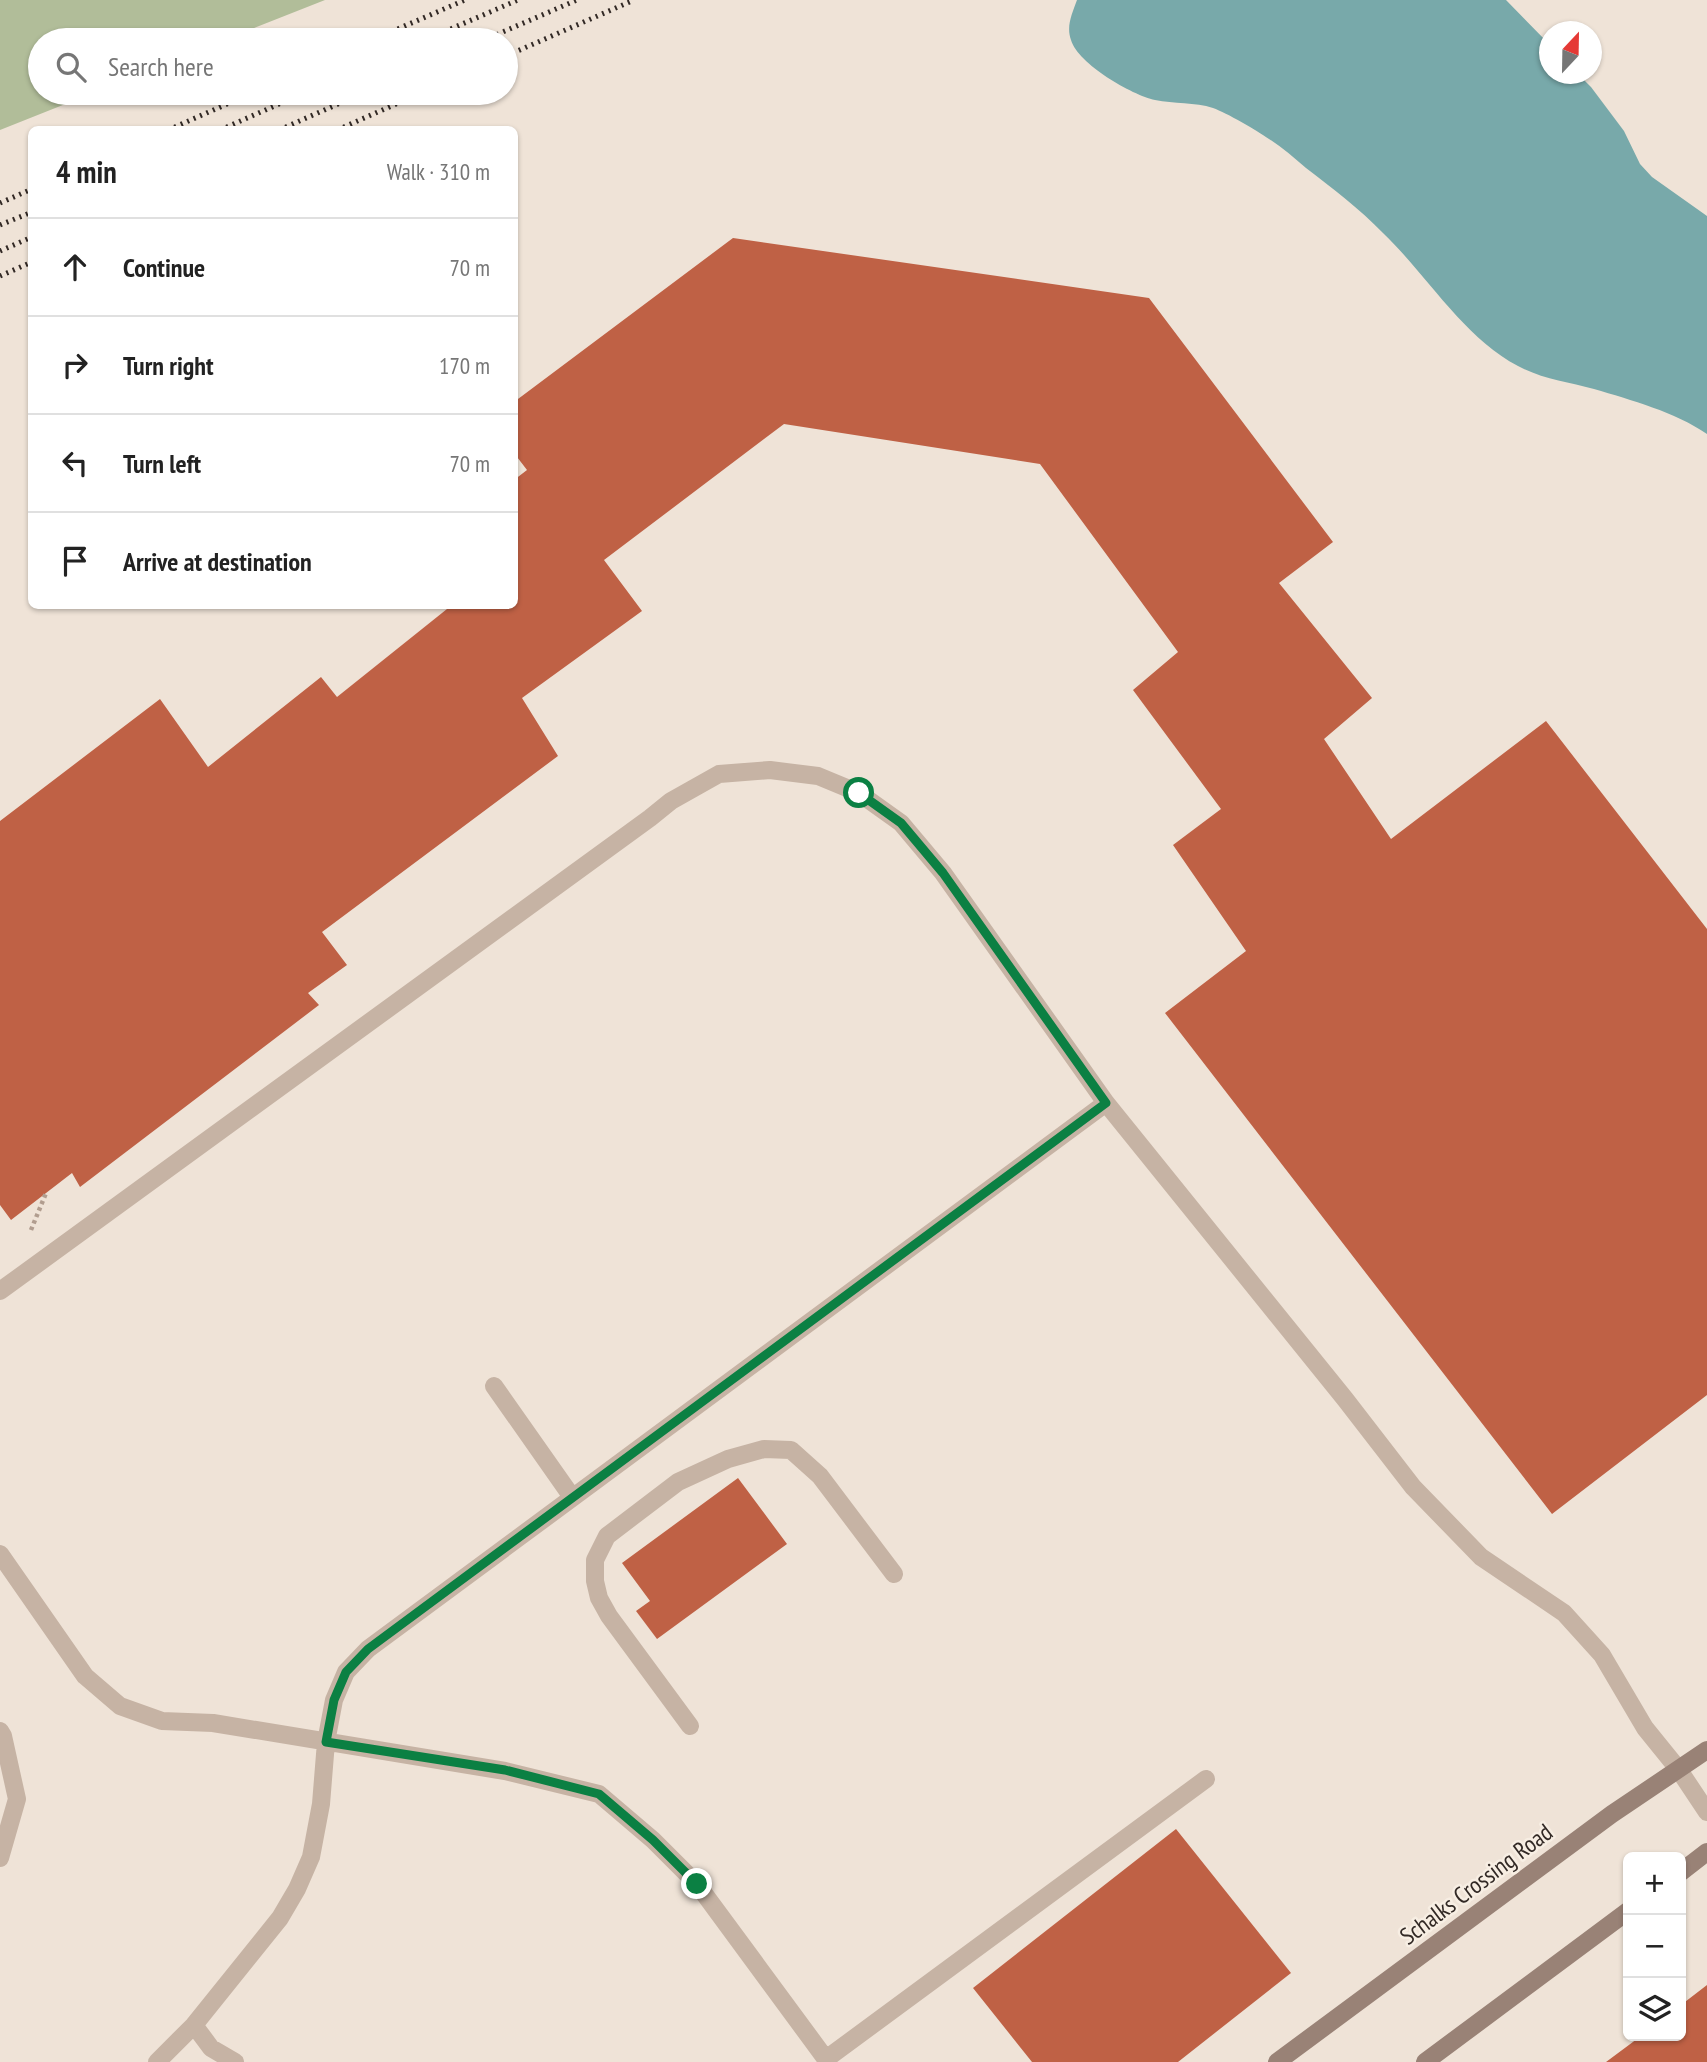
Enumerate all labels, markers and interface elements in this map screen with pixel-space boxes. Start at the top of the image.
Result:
north arrow [1539,21,1602,84]
search box [28,28,518,105]
icon: search [52,48,90,86]
text: Search here [108,50,214,83]
text: 4 min [56,152,117,191]
text: Walk · 310 m [387,157,490,186]
icon: ahead [56,248,94,286]
text: Continue [123,251,205,284]
text: 70 m [449,253,490,282]
icon: right [56,346,94,384]
text: Turn right [123,349,214,382]
text: 170 m [439,351,490,380]
icon: left [56,444,94,482]
text: Turn left [123,447,201,480]
text: 70 m [449,449,490,478]
icon: arrive [56,542,94,580]
text: Arrive at destination [123,545,312,578]
route start [843,777,874,808]
street label: Schalks Crossing Road [1394,1817,1558,1951]
map controls [1623,1852,1686,2041]
button: + [1623,1852,1686,1915]
route end [681,1868,712,1899]
button: − [1623,1915,1686,1978]
button: layers [1623,1978,1686,2041]

